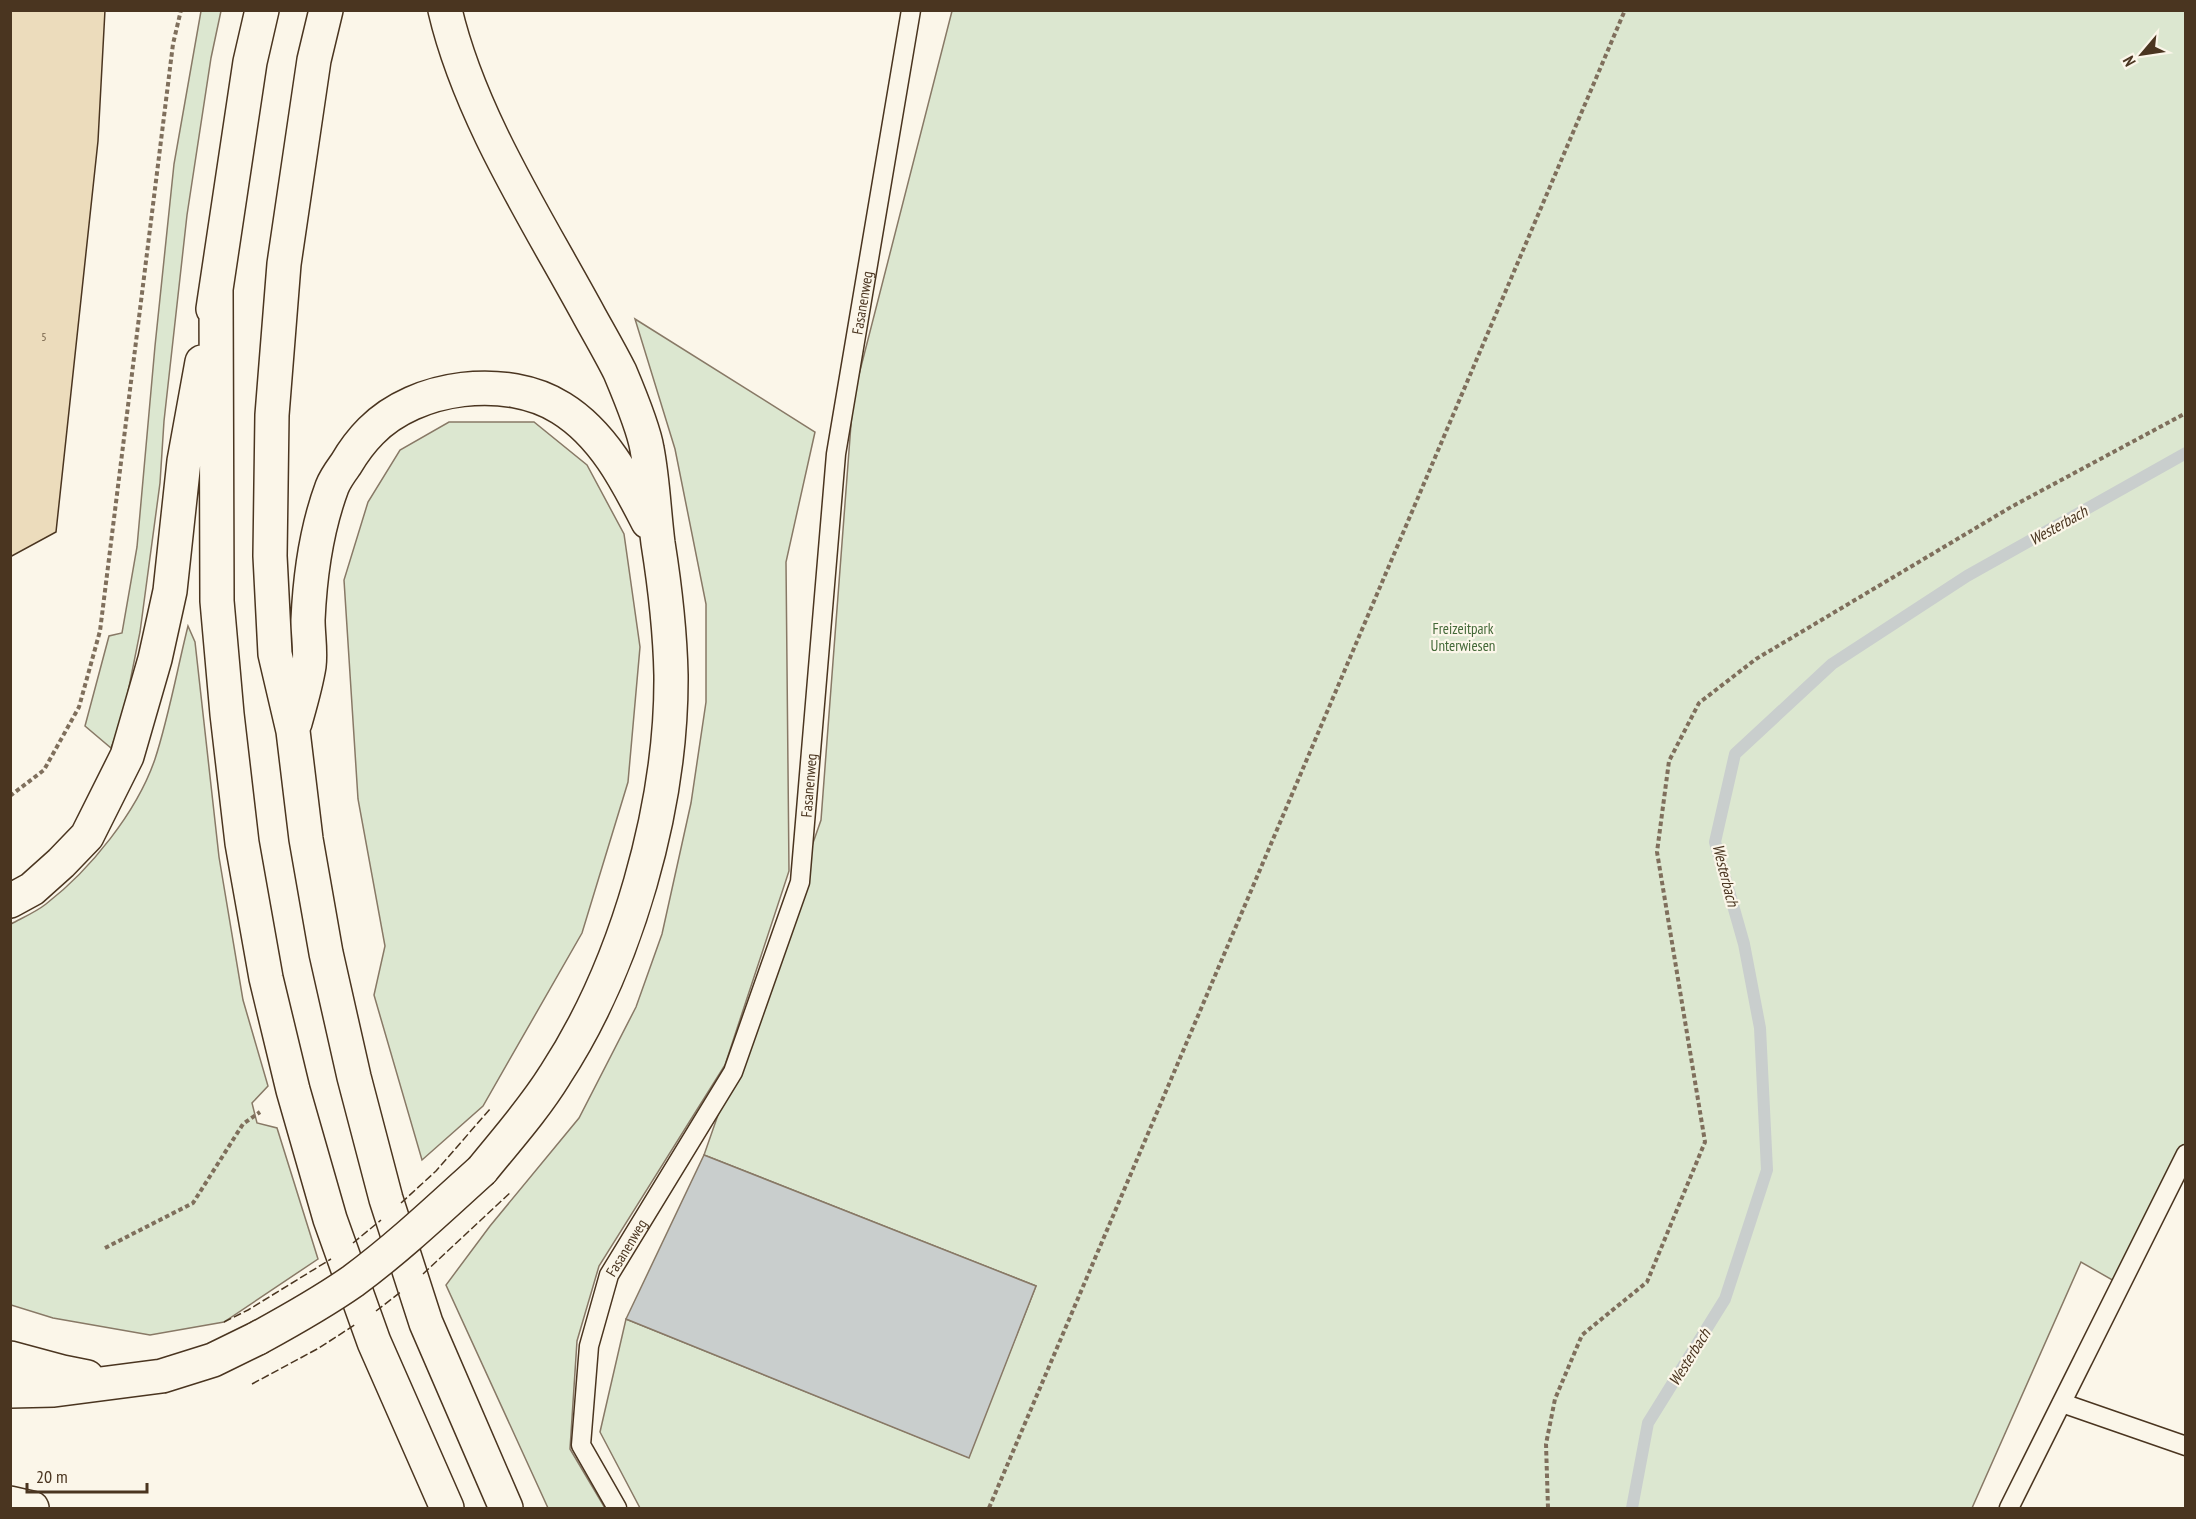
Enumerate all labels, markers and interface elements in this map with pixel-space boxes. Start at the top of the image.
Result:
north arrow [2112,24,2172,84]
text: N [2118,53,2140,70]
street label: Fasanenweg [847,270,876,336]
house number: 5 [41,329,47,344]
water label: Westerbach [2025,500,2091,549]
park label: Freizeitpark Unterwiesen [1431,619,1495,655]
street label: Fasanenweg [796,753,820,818]
water label: Westerbach [1709,842,1744,909]
street label: Fasanenweg [601,1215,651,1280]
water label: Westerbach [1664,1324,1715,1389]
scale bar [27,1456,147,1494]
text: 20 m [36,1465,68,1488]

